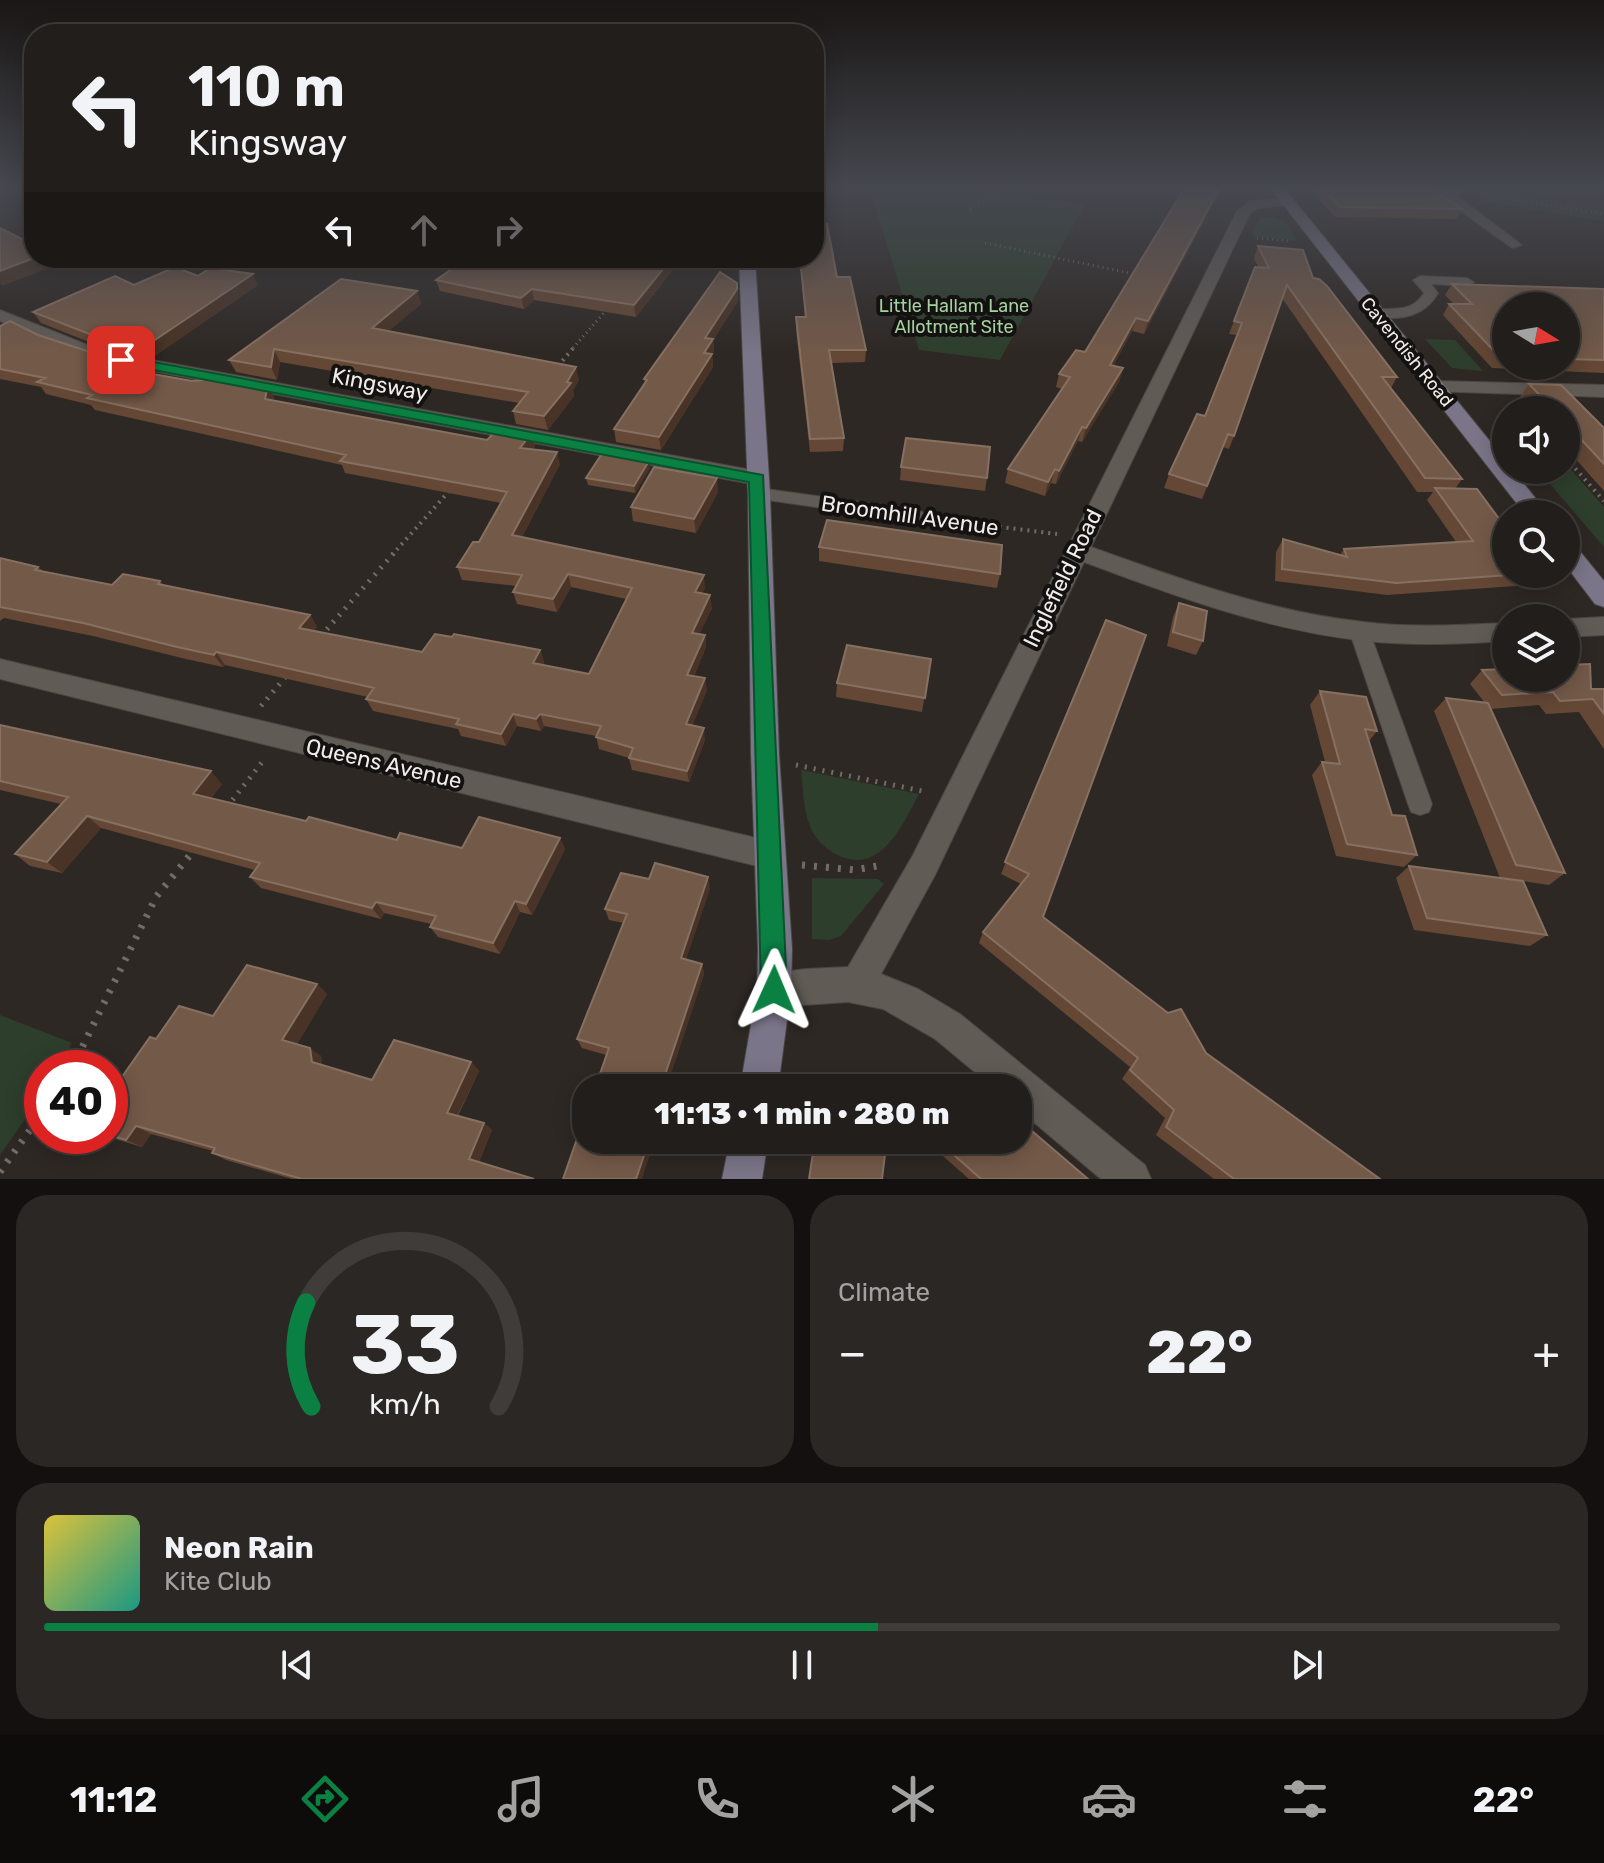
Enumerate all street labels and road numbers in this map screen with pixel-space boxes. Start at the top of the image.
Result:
street label: Cavendish Road [1356,293,1458,411]
street label: Kingsway [330,362,430,407]
street label: Broomhill Avenue [819,490,1000,541]
street label: Inglefield Road [1017,505,1108,652]
street label: Queens Avenue [303,732,464,795]

